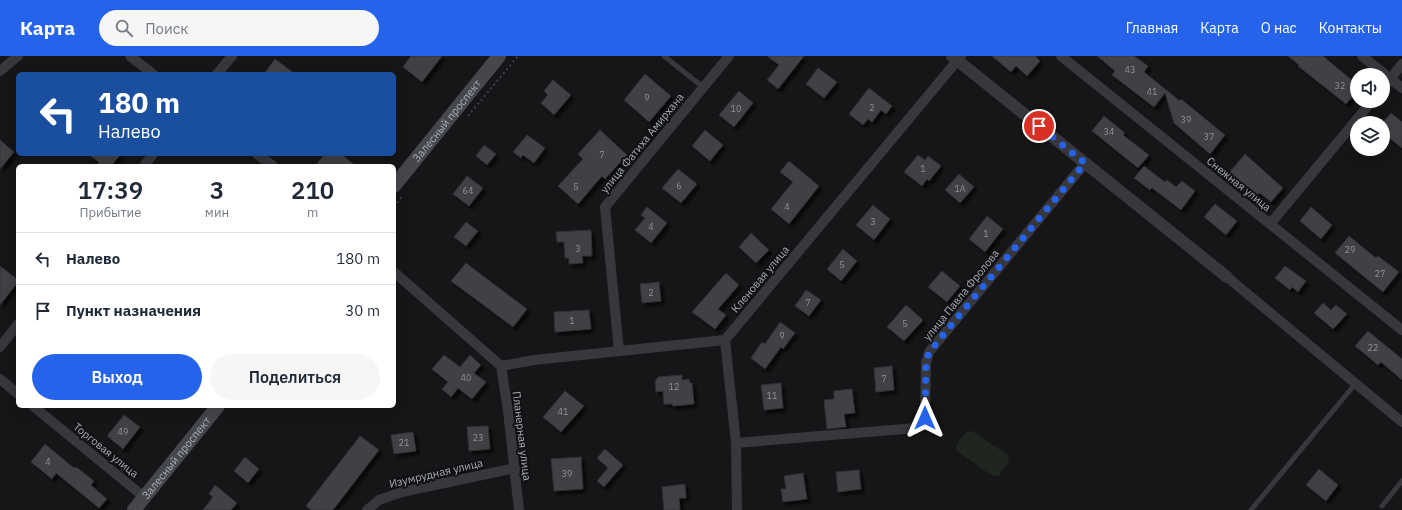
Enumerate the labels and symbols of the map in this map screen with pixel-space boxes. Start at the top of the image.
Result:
house number: 43 [1125,64,1135,75]
street label: Залесный проспект [409,77,484,165]
house number: 32 [1335,80,1345,91]
house number: 41 [1147,86,1157,97]
street label: улица Фатиха Амирхана [597,90,687,196]
house number: 9 [644,92,650,103]
house number: 2 [869,102,875,113]
house number: 10 [731,103,741,114]
pin [1022,109,1056,143]
house number: 39 [1181,114,1191,125]
house number: 34 [1104,126,1114,137]
house number: 37 [1204,131,1214,142]
house number: 7 [599,149,605,160]
street label: Снежная улица [1204,154,1274,214]
house number: 1 [920,163,926,174]
house number: 6 [676,180,682,191]
house number: 5 [573,181,579,192]
house number: 1А [954,183,966,194]
house number: 64 [463,185,473,196]
house number: 4 [784,201,790,212]
house number: 3 [870,216,876,227]
house number: 4 [648,221,654,232]
house number: 1 [983,228,989,239]
house number: 3 [575,243,581,254]
street label: Кленовая улица [728,243,792,315]
house number: 29 [1345,244,1355,255]
street label: улица Павла Фролова [920,246,1002,343]
house number: 5 [839,259,845,270]
house number: 27 [1375,268,1385,279]
house number: 2 [648,287,654,298]
house number: 7 [805,297,811,308]
house number: 1 [569,315,575,326]
house number: 5 [902,318,908,329]
house number: 9 [779,330,785,341]
house number: 22 [1368,342,1378,353]
house number: 40 [461,372,471,383]
house number: 7 [881,373,887,384]
house number: 12 [669,381,679,392]
house number: 11 [767,390,777,401]
street label: Планерная улица [510,391,534,482]
position arrow [904,397,946,439]
house number: 41 [558,406,568,417]
street label: Залесный проспект [139,414,214,502]
street label: Торговая улица [71,419,141,481]
house number: 49 [118,426,128,437]
house number: 23 [473,432,483,443]
house number: 21 [399,437,409,448]
street label: Изумрудная улица [388,455,484,491]
house number: 4 [45,456,51,467]
house number: 39 [562,468,572,479]

